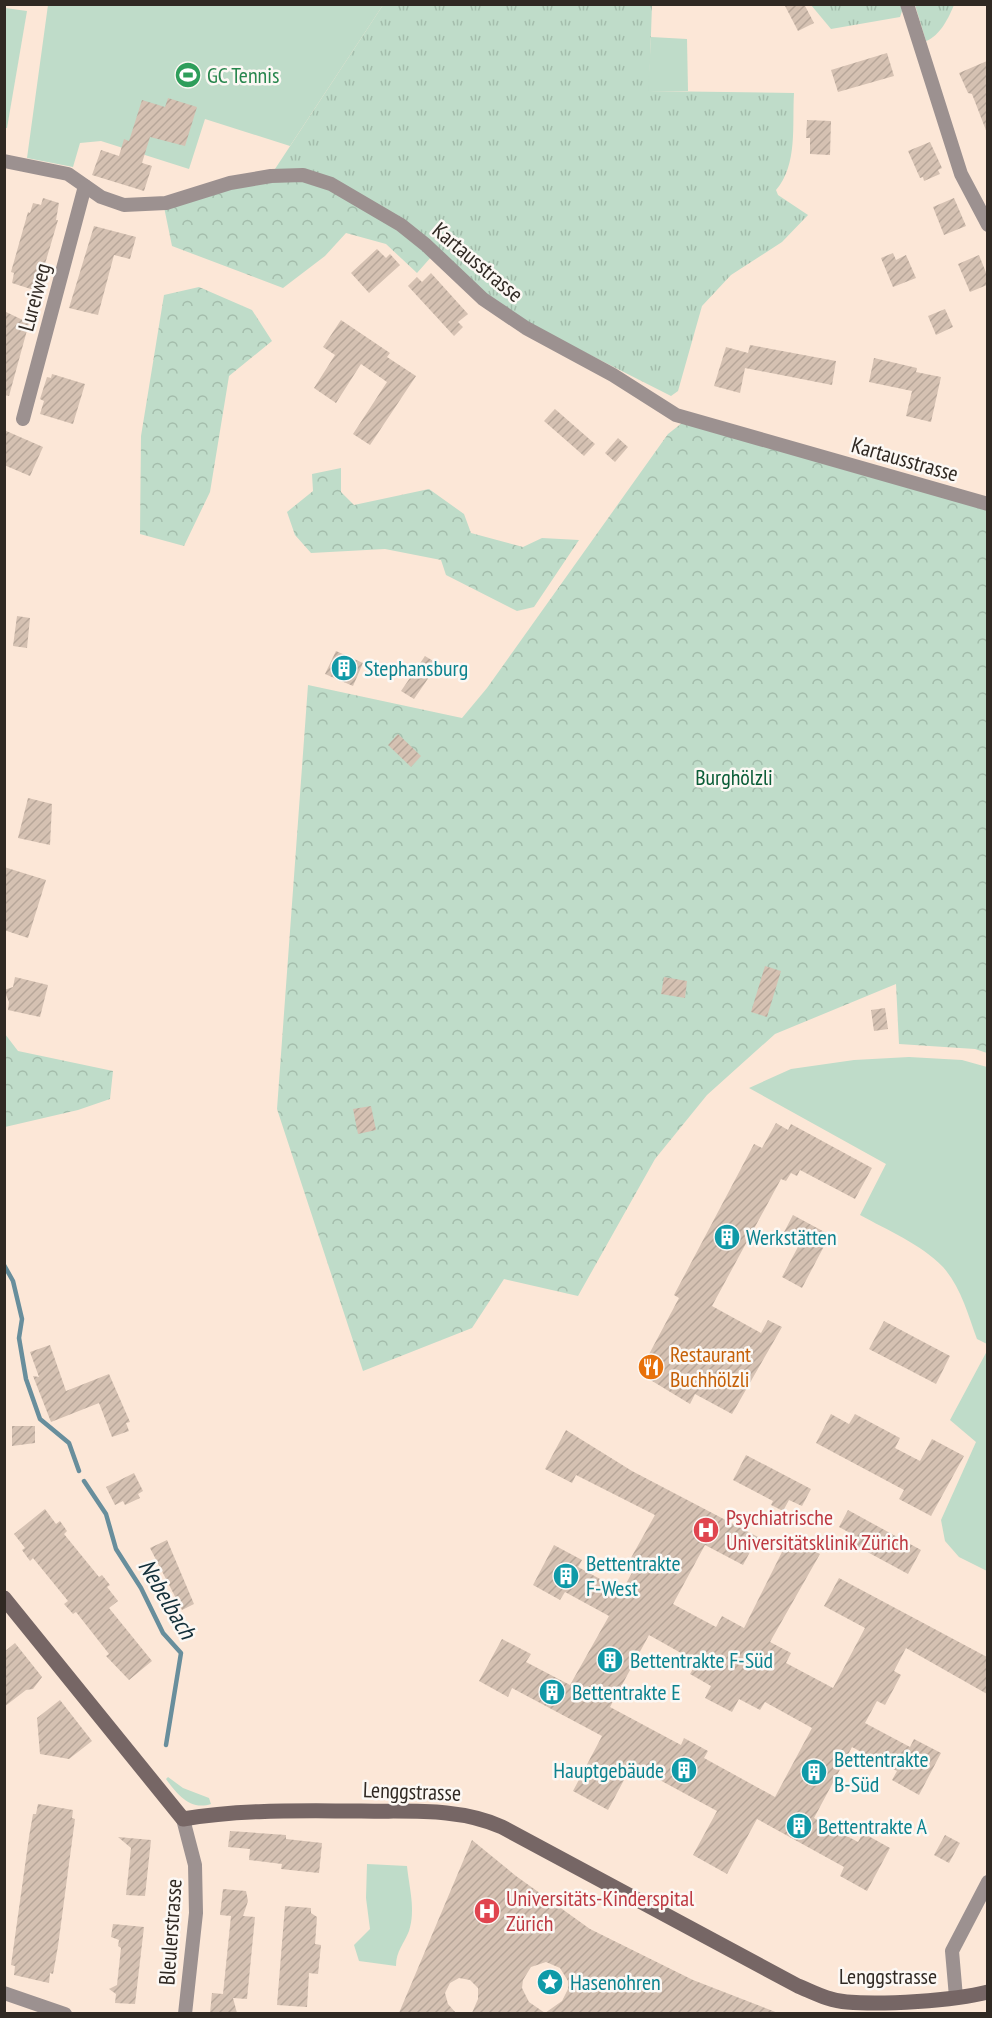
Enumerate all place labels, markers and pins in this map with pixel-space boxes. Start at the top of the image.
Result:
sports icon: GC Tennis [173,60,203,90]
place label: GC Tennis [207,61,279,89]
building icon: Stephansburg [329,653,359,683]
place label: Stephansburg [364,654,468,682]
building icon: Werkstätten [712,1222,742,1252]
place label: Werkstätten [746,1223,837,1251]
place label: Restaurant Buchhölzli [670,1340,751,1393]
restaurant icon: Restaurant Buchhölzli [636,1352,666,1382]
place label: Psychiatrische Universitätsklinik Zürich [726,1503,909,1556]
hospital icon: Psychiatrische Universitätsklinik Zürich [691,1515,721,1545]
place label: Bettentrakte F-West [586,1549,681,1602]
building icon: Bettentrakte F-West [551,1561,581,1591]
building icon: Bettentrakte F-Süd [595,1645,625,1675]
place label: Bettentrakte F-Süd [630,1646,773,1674]
building icon: Bettentrakte E [537,1677,567,1707]
place label: Bettentrakte E [572,1678,681,1706]
place label: Bettentrakte B-Süd [834,1745,929,1798]
building icon: Hauptgebäude [669,1755,699,1785]
place label: Hauptgebäude [553,1756,664,1784]
building icon: Bettentrakte B-Süd [799,1757,829,1787]
building icon: Bettentrakte A [784,1811,814,1841]
place label: Bettentrakte A [818,1812,928,1840]
place label: Universitäts-Kinderspital Zürich [506,1884,695,1937]
hospital icon: Universitäts-Kinderspital Zürich [472,1896,502,1926]
place icon: Hasenohren [535,1967,565,1997]
place label: Hasenohren [570,1968,661,1996]

